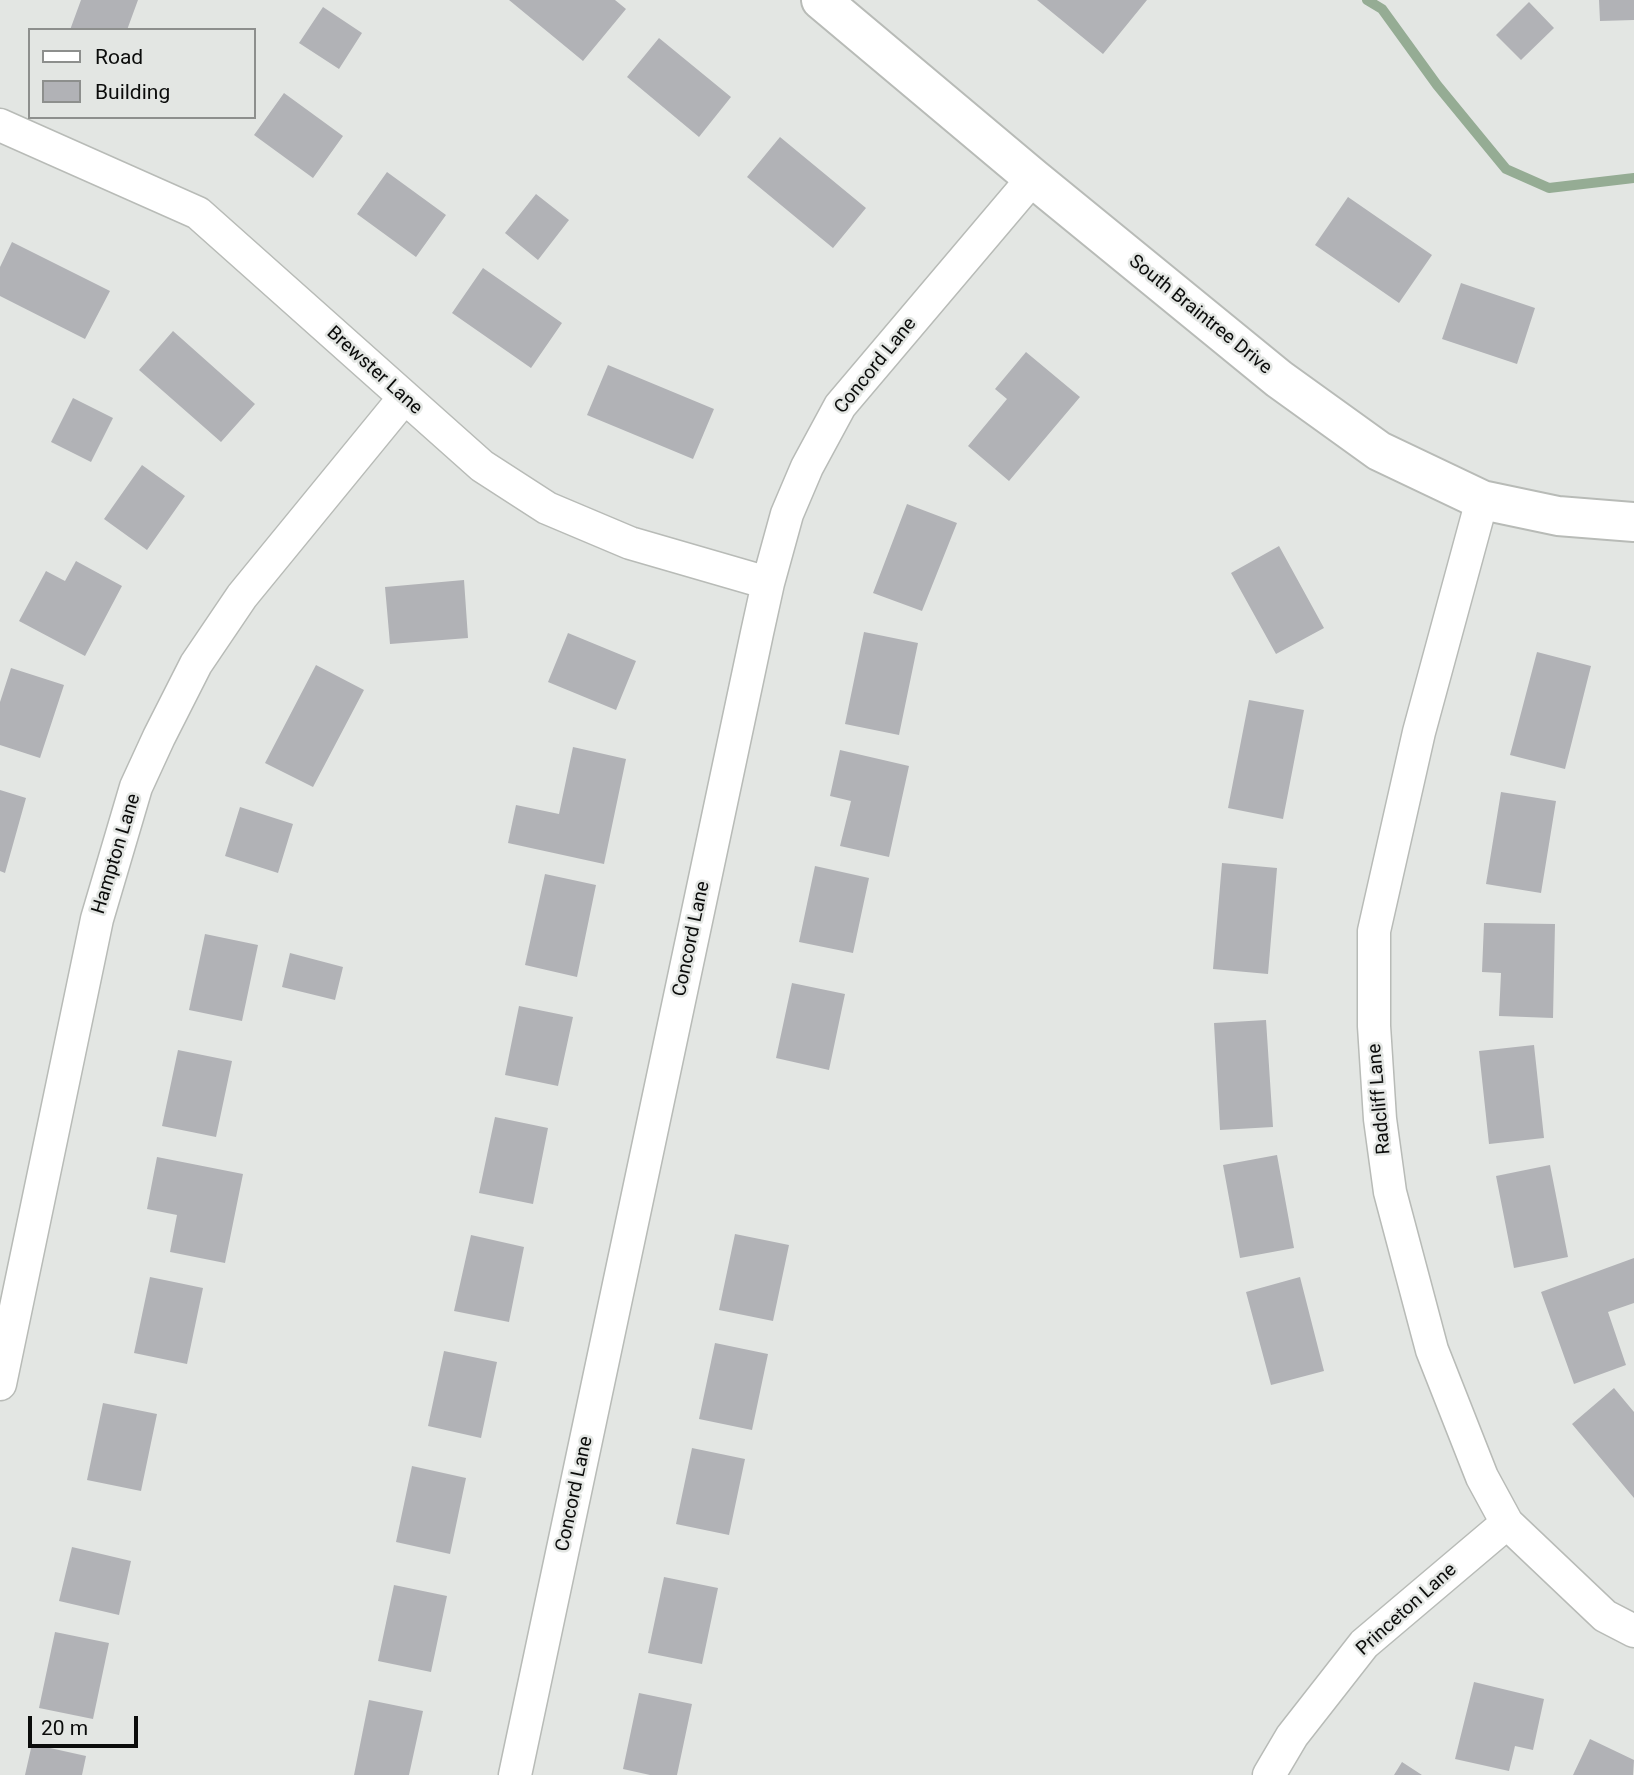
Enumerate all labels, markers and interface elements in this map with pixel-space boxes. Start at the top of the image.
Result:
legend [28,28,256,119]
text: Road [95,45,143,69]
text: Building [95,80,170,104]
street label: South Braintree Drive [1124,250,1276,380]
street label: Concord Lane [830,313,922,419]
street label: Brewster Lane [321,322,427,420]
street label: Hampton Lane [88,791,146,917]
street label: Concord Lane [669,879,715,999]
street label: Radcliff Lane [1364,1043,1396,1155]
street label: Concord Lane [552,1434,598,1554]
street label: Princeton Lane [1352,1559,1462,1661]
scale bar [32,1702,142,1746]
text: 20 m [41,1716,88,1740]

